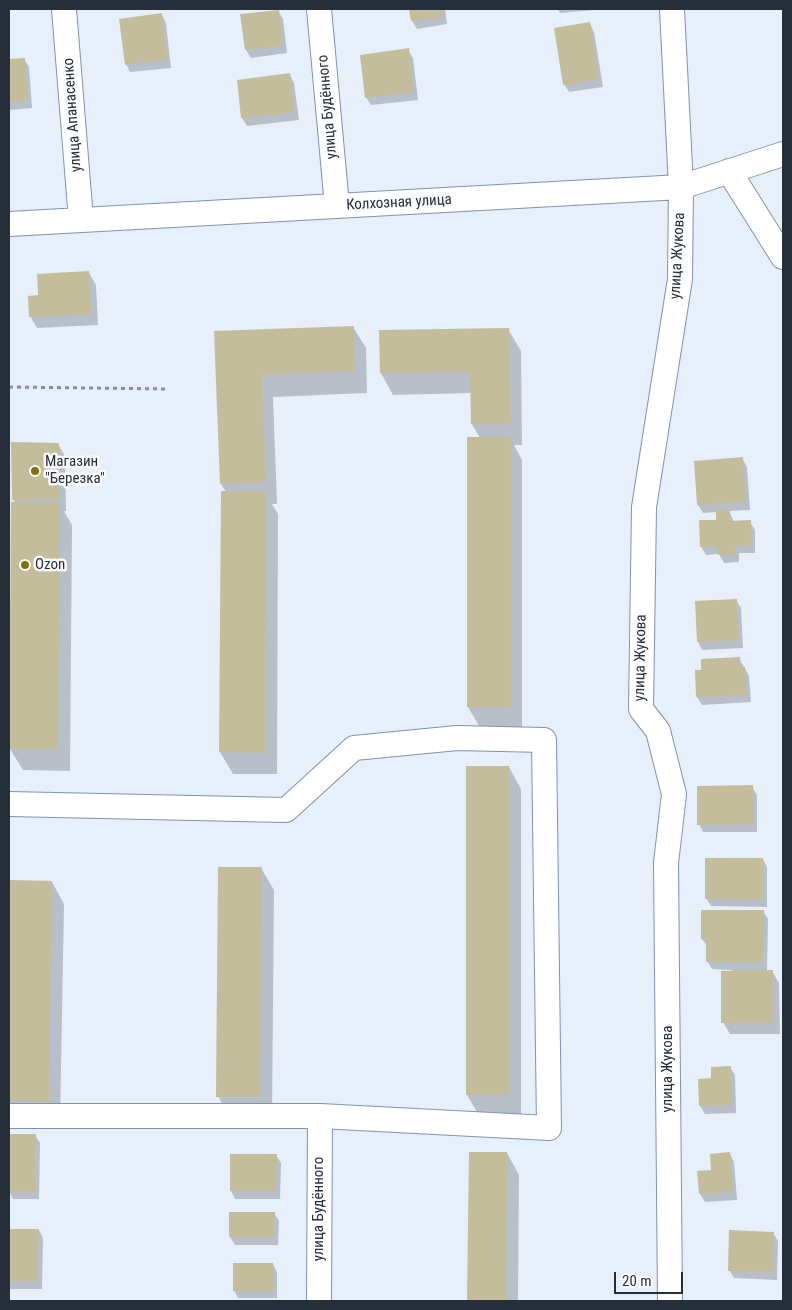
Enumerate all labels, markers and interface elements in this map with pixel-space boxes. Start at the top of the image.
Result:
street label: улица Будённого [314,54,342,160]
street label: улица Апанасенко [60,57,86,173]
street label: Колхозная улица [346,191,452,215]
street label: улица Жукова [667,212,689,300]
place label: Магазин "Березка" [45,453,105,488]
marker: Магазин "Березка" [29,465,41,477]
place label: Ozon [35,556,65,574]
marker: Ozon [19,559,31,571]
street label: улица Жукова [631,614,651,702]
street label: улица Жукова [659,1026,677,1112]
street label: улица Будённого [310,1157,328,1261]
scale bar [617,1262,686,1294]
text: 20 m [622,1272,652,1290]

